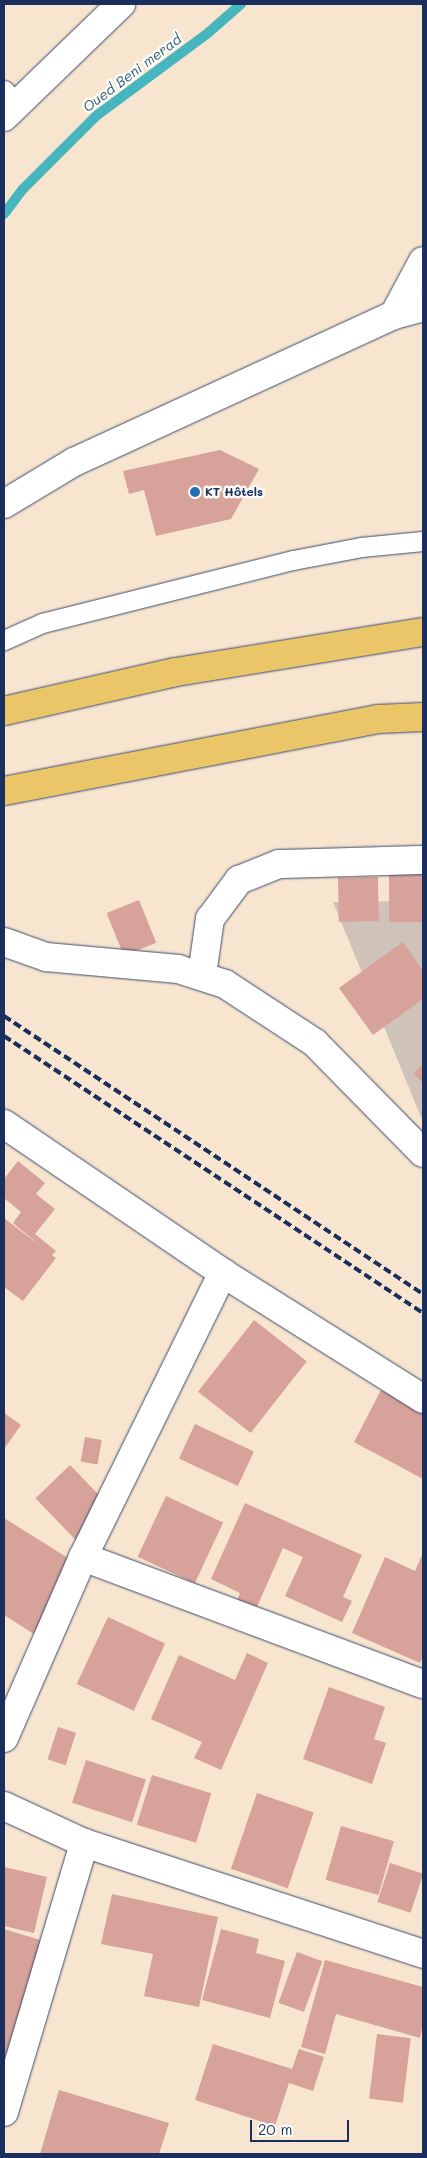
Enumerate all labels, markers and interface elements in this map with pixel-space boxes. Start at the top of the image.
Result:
water label: Oued Beni merad [79,30,185,116]
place label: KT Hôtels [205,485,263,499]
marker: KT Hôtels [189,486,201,498]
scale bar [252,2110,351,2142]
text: 20 m [258,2119,292,2139]

